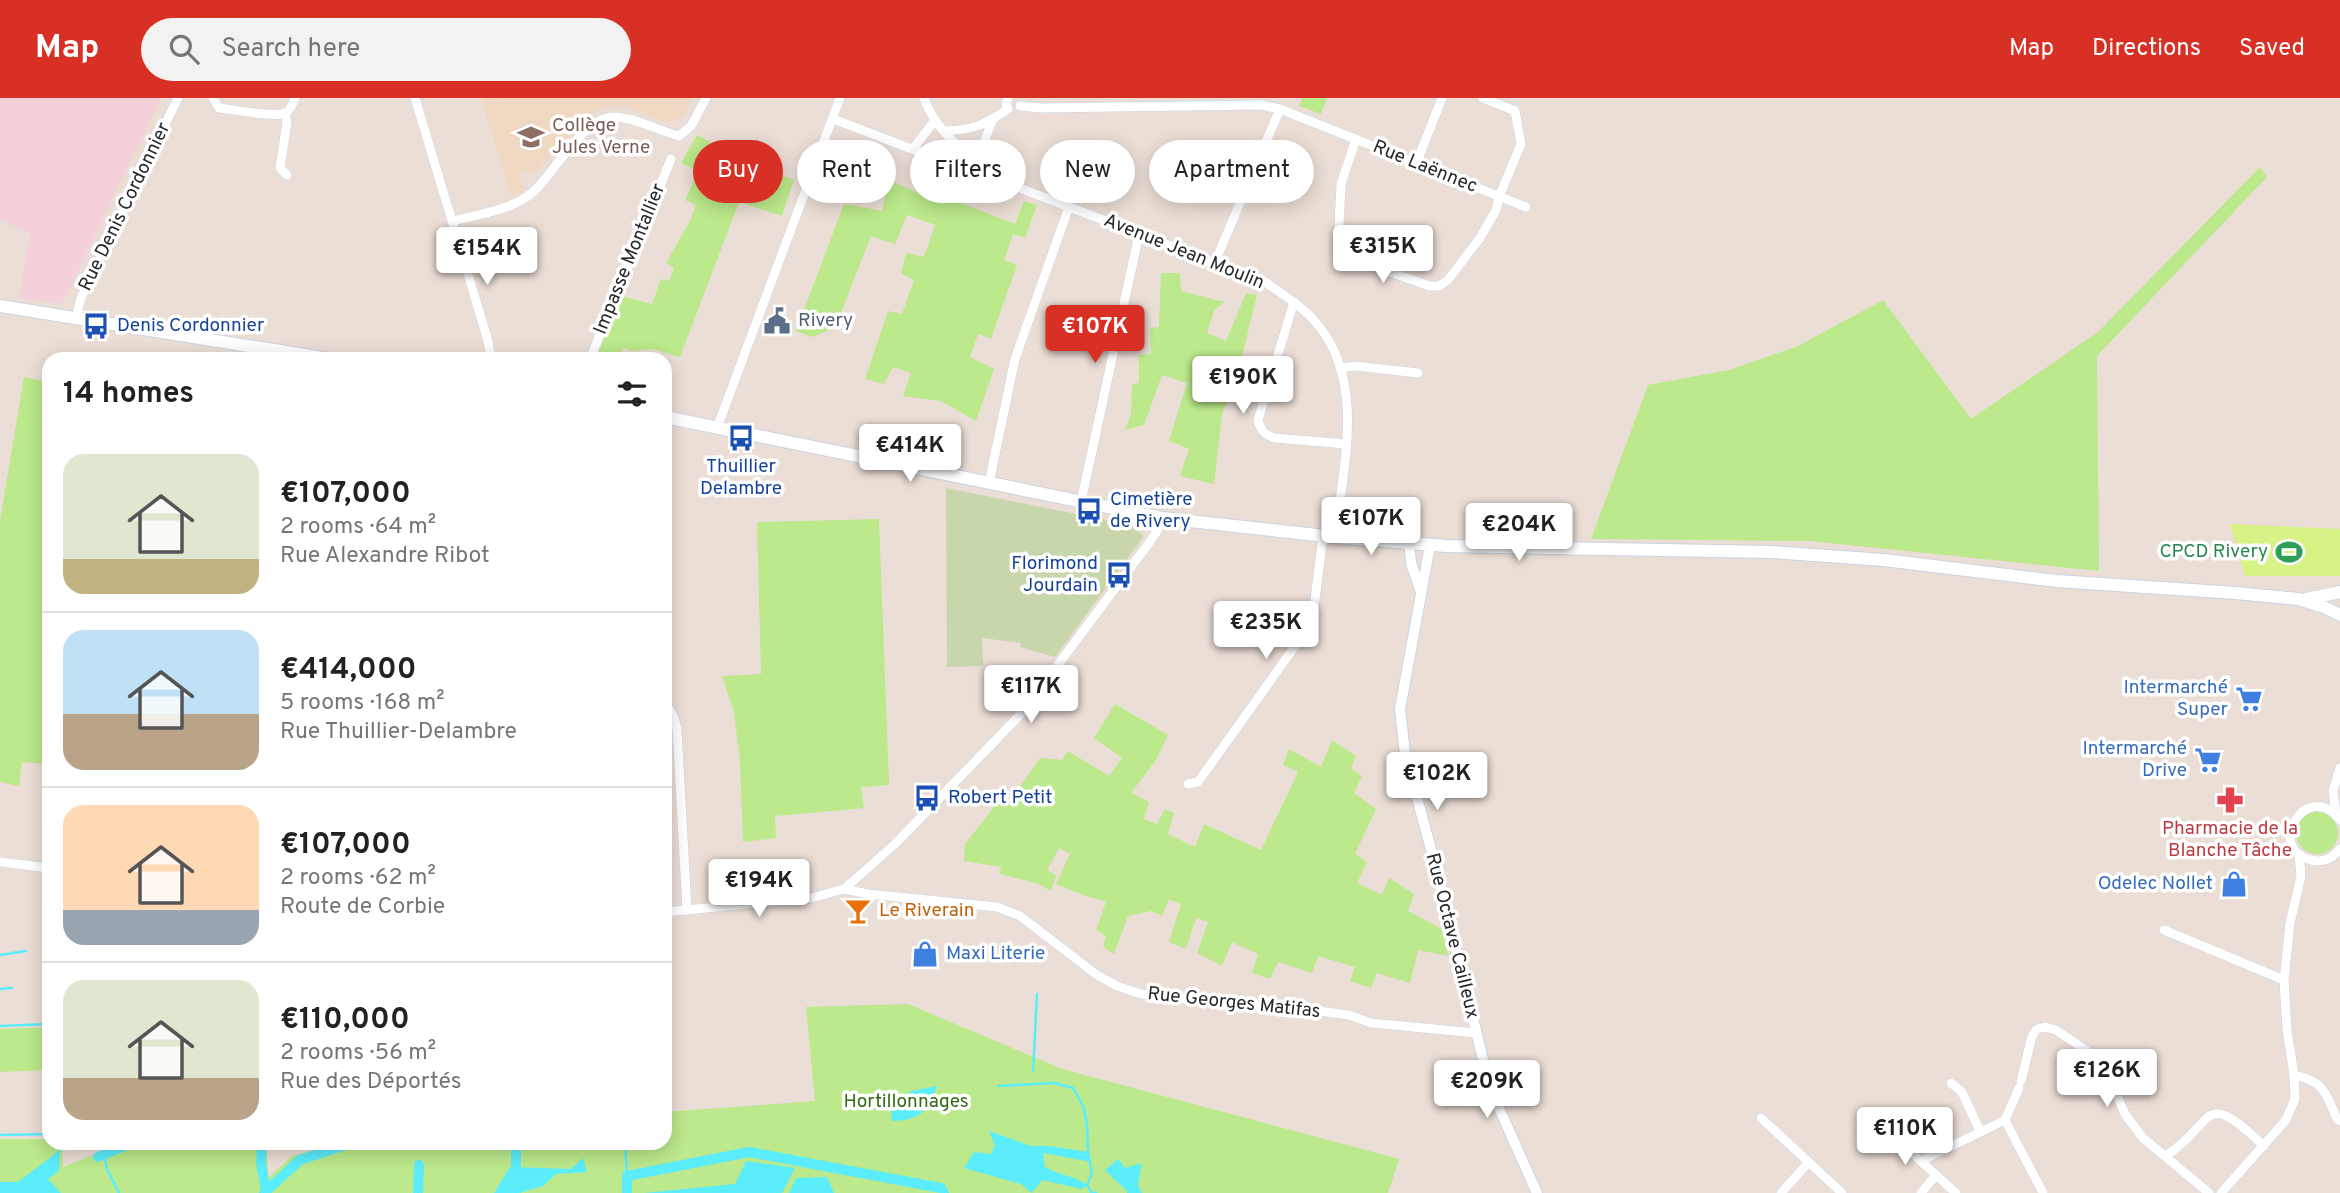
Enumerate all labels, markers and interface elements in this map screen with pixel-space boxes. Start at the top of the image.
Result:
search box [141,18,631,81]
text: Map [35,28,99,70]
icon: search [165,30,203,68]
text: Search here [221,33,360,66]
text: Map [2009,34,2054,64]
text: Directions [2092,34,2201,64]
text: Saved [2239,34,2305,64]
place label: Collège Jules Verne [552,114,650,160]
street label: Rue Denis Cordonnier [74,118,177,295]
school or university icon: Collège Jules Verne [516,122,546,152]
street label: Rue Laënnec [1369,135,1481,199]
chip: Buy [693,140,783,203]
chip: Rent [797,140,896,203]
chip: Filters [910,140,1026,203]
chip: New [1040,140,1135,203]
chip: Apartment [1149,140,1314,203]
street label: Impasse Montallier [589,179,671,338]
street label: Avenue Jean Moulin [1100,209,1268,295]
pin: €315K [1334,226,1432,285]
pin: €154K [438,228,536,287]
text: €315K [1349,233,1417,262]
text: €154K [452,235,522,264]
public building icon: Rivery [762,306,792,336]
pin: €107K [1046,306,1144,365]
place label: Rivery [798,309,853,333]
bus stop icon: Denis Cordonnier [81,311,111,341]
text: €107K [1061,313,1129,342]
place label: Denis Cordonnier [117,314,265,338]
pin: €190K [1194,356,1292,416]
text: €190K [1208,364,1278,393]
icon: filters [613,375,651,413]
text: 14 homes [63,376,194,413]
bus stop icon: Thuillier Delambre [726,423,756,453]
pin: €414K [861,424,959,484]
text: €414K [875,432,945,461]
place label: Thuillier Delambre [700,455,782,501]
text: €107,000 [280,476,411,513]
icon: home [119,482,203,566]
place label: Cimetière de Rivery [1110,488,1193,534]
bus stop icon: Cimetière de Rivery [1074,496,1104,526]
pin: €107K [1322,498,1420,557]
pin: €204K [1470,504,1568,563]
text: €107K [1337,505,1405,534]
text: €204K [1482,511,1556,540]
text: 2 rooms · 64 m² [280,513,436,542]
sports icon: CPCD Rivery [2274,537,2304,567]
place label: CPCD Rivery [2159,540,2268,564]
text: Rue Alexandre Ribot [280,542,490,571]
place label: Florimond Jourdain [1011,552,1098,598]
bus stop icon: Florimond Jourdain [1104,560,1134,590]
pin: €235K [1217,602,1315,661]
text: €235K [1230,609,1302,638]
text: €414,000 [280,652,416,689]
icon: home [119,658,203,742]
pin: €117K [982,666,1080,725]
text: €117K [1000,673,1062,702]
place label: Intermarché Super [2123,676,2229,722]
supermarket icon: Intermarché Super [2234,684,2264,714]
text: 5 rooms · 168 m² [280,689,445,718]
text: Rue Thuillier-Delambre [280,718,517,747]
place label: Intermarché Drive [2082,737,2187,783]
supermarket icon: Intermarché Drive [2193,745,2223,775]
pin: €102K [1388,752,1486,812]
text: €102K [1402,760,1472,789]
bus stop icon: Robert Petit [912,783,942,813]
pharmacy icon: Pharmacie de la Blanche Tâche [2215,785,2245,815]
place label: Robert Petit [948,786,1052,810]
place label: Pharmacie de la Blanche Tâche [2162,817,2298,863]
text: €107,000 [280,827,411,864]
icon: home [119,833,203,917]
street label: Rue Octave Cailleux [1420,851,1484,1021]
pin: €194K [710,860,808,919]
text: 2 rooms · 62 m² [280,864,436,893]
text: €194K [725,867,794,896]
shop icon: Odelec Nollet [2219,869,2249,899]
place label: Odelec Nollet [2098,872,2213,896]
text: Route de Corbie [280,893,445,922]
bar icon: Le Riverain [843,896,873,926]
place label: Le Riverain [879,899,974,923]
shop icon: Maxi Literie [910,939,940,969]
place label: Maxi Literie [946,942,1045,966]
street label: Rue Georges Matifas [1146,982,1322,1024]
text: €110,000 [280,1002,410,1039]
icon: home [119,1008,203,1092]
text: 2 rooms · 56 m² [280,1039,436,1068]
pin: €126K [2058,1049,2156,1109]
text: €126K [2073,1057,2141,1086]
pin: €209K [1438,1060,1536,1120]
text: Rue des Déportés [280,1068,462,1097]
text: €209K [1450,1068,1524,1097]
park label: Hortillonnages [843,1090,969,1114]
pin: €110K [1856,1108,1954,1167]
text: €110K [1873,1115,1937,1144]

